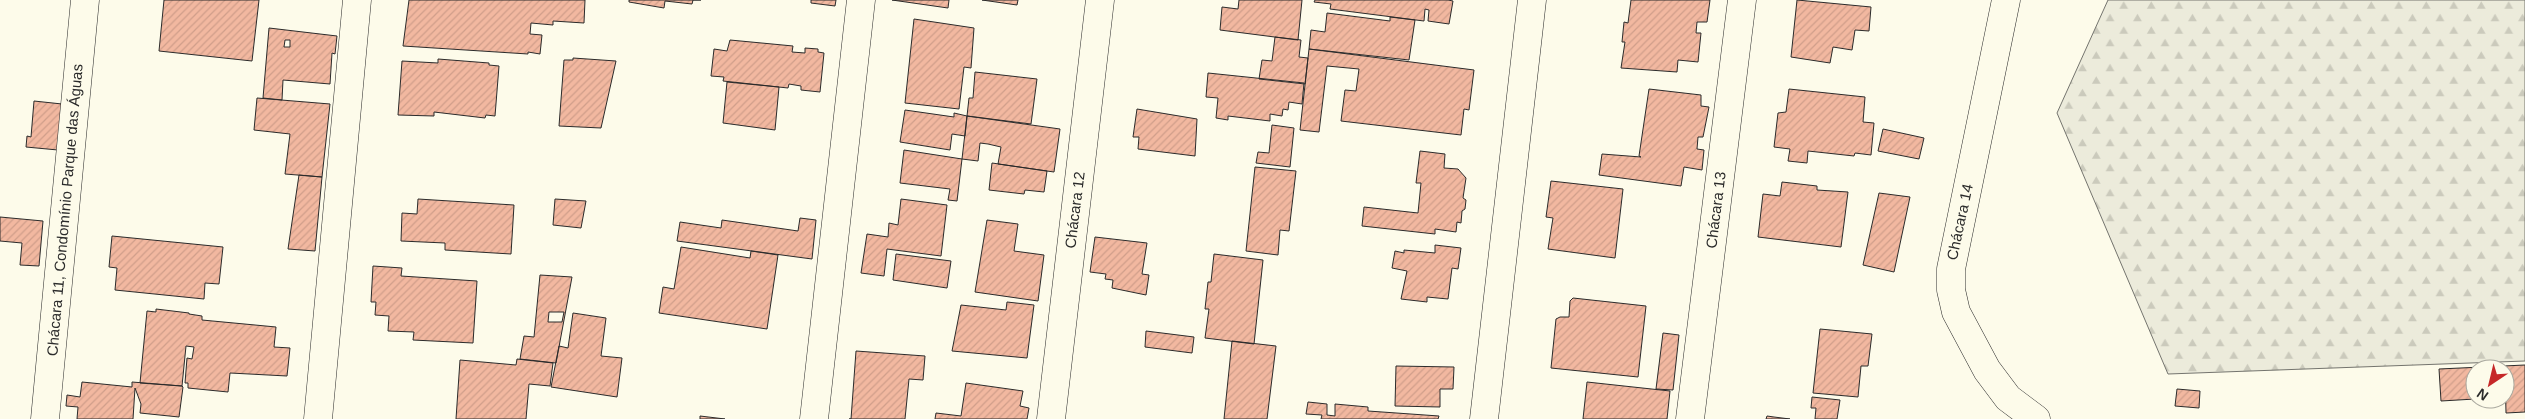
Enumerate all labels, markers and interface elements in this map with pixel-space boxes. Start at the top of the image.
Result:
street label: Chácara 11, Condomínio Parque das Águas [43,63,86,357]
street label: Chácara 12 [1061,170,1088,249]
street label: Chácara 13 [1702,170,1729,249]
street label: Chácara 14 [1943,182,1976,262]
north arrow [2465,359,2515,409]
text: N [2474,385,2491,404]

